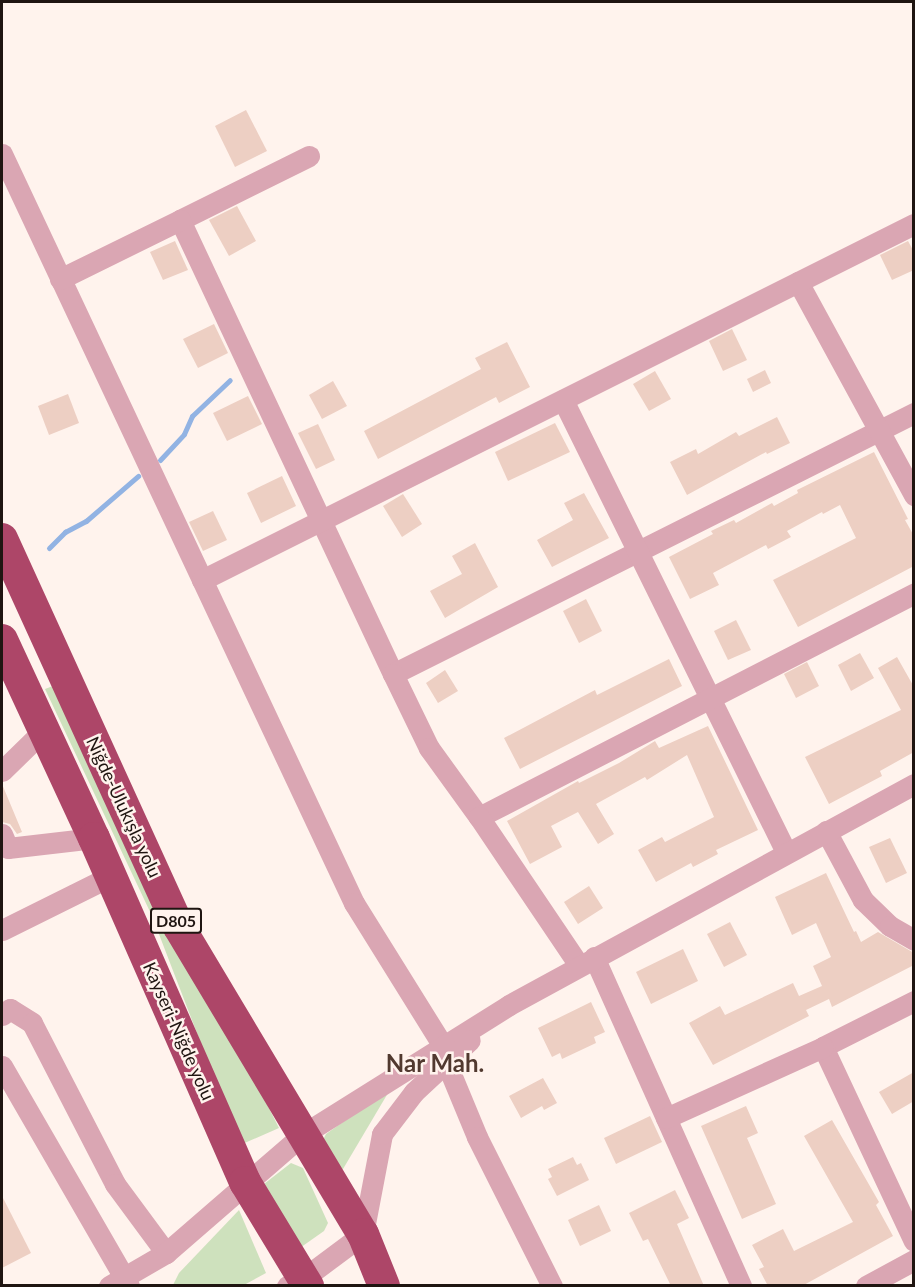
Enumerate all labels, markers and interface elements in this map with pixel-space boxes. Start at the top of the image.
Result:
street label: Niğde-Ulukışla yolu [82,733,166,881]
road number: D805 [149,908,203,934]
street label: Kayseri-Niğde yolu [139,958,219,1104]
district label: Nar Mah. [386,1049,484,1077]

